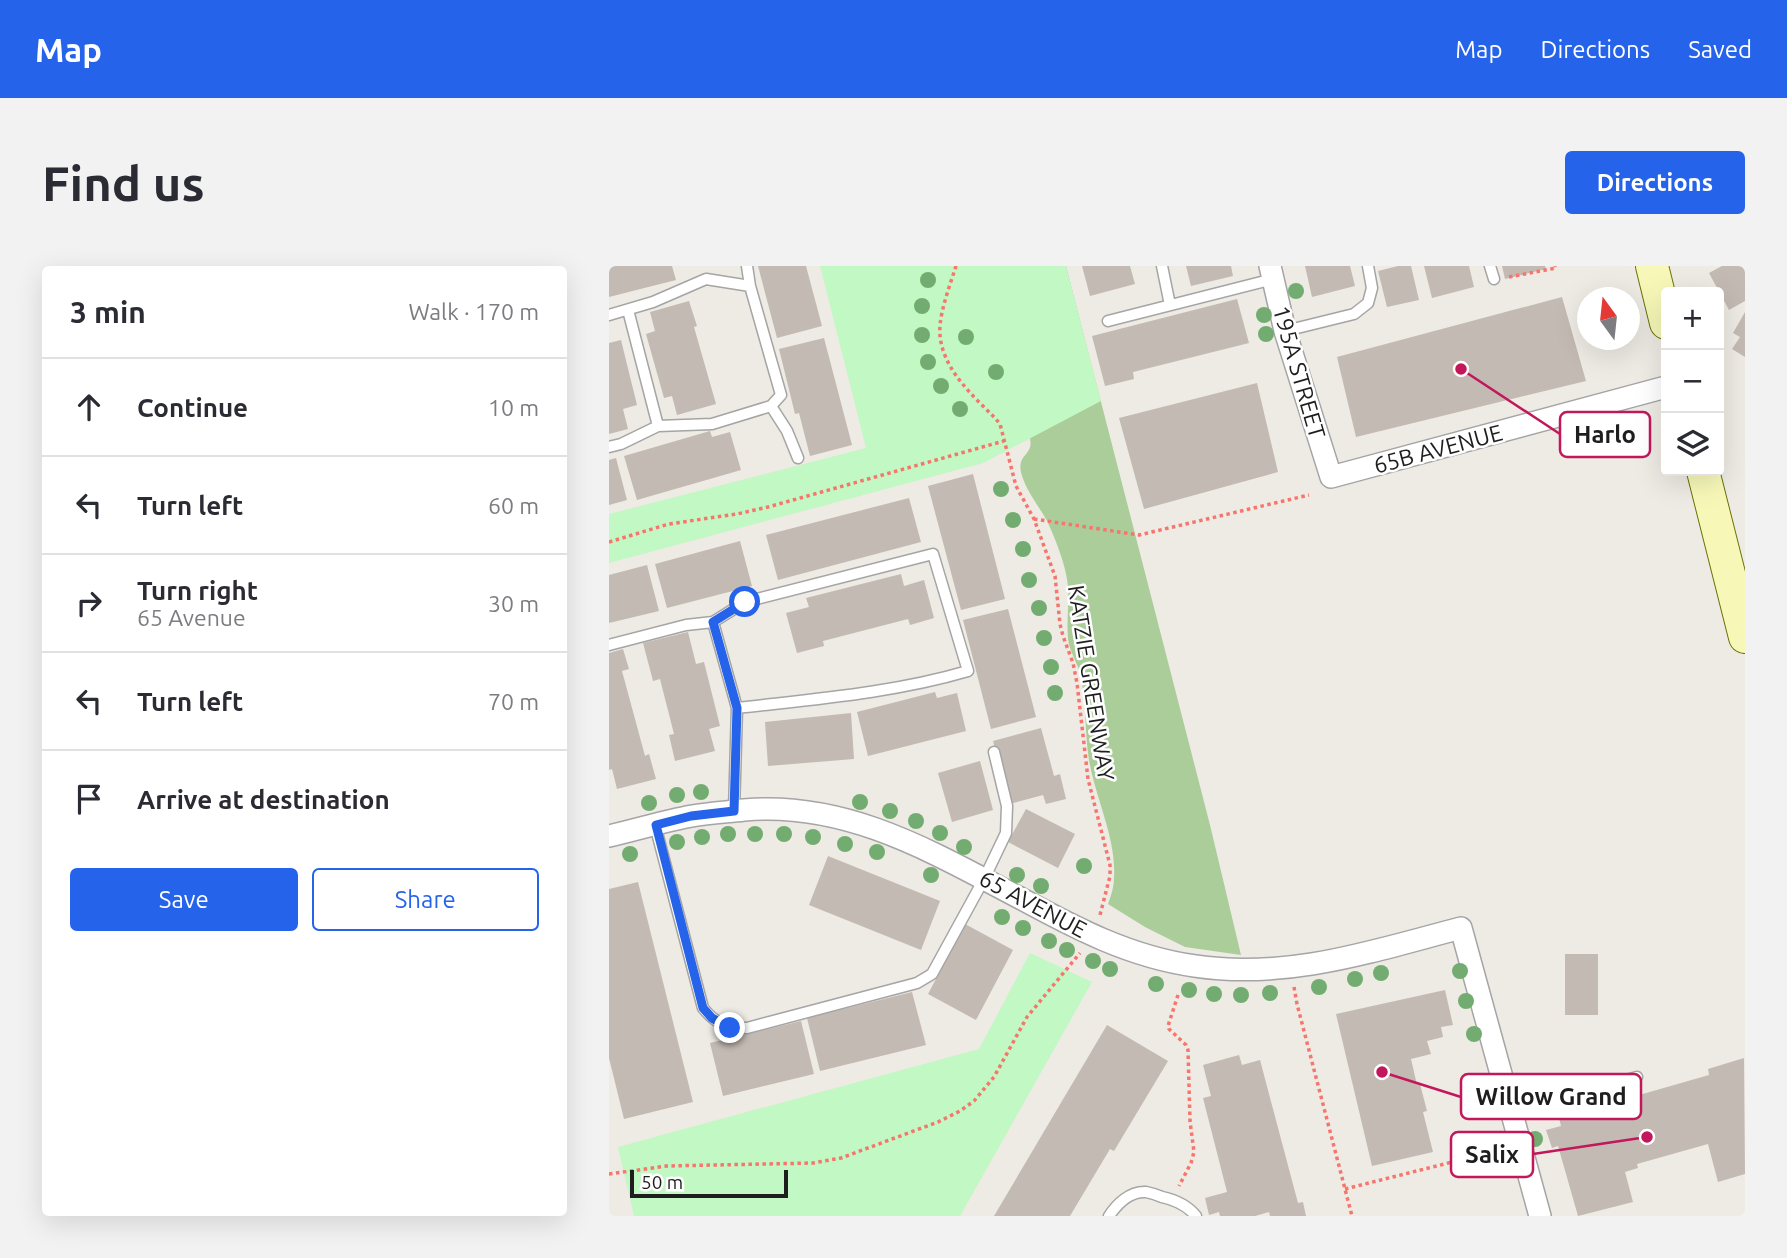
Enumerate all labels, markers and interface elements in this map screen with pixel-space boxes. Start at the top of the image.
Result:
text: Map [35,31,102,68]
text: Map [1455,36,1502,63]
text: Directions [1540,36,1650,63]
text: Saved [1688,36,1752,63]
button: Directions [1565,151,1745,214]
text: Find us [42,155,205,210]
north arrow [1577,287,1640,350]
map controls [1661,287,1724,476]
button: + [1661,287,1724,350]
text: 3 min [70,295,146,329]
text: Walk · 170 m [408,299,539,324]
street label: 195A STREET [1269,303,1330,441]
button: − [1661,350,1724,413]
icon: ahead [70,388,108,426]
text: Continue [137,393,248,422]
text: 10 m [488,395,539,420]
callout: Harlo [1560,412,1650,457]
button: layers [1661,413,1724,476]
street label: 65B AVENUE [1371,419,1505,478]
text: Harlo [1574,421,1636,448]
icon: left [70,486,108,524]
text: Turn left [137,491,243,520]
text: 60 m [488,493,539,518]
text: Turn right [137,576,258,605]
street label: KATZIE GREENWAY [1064,583,1119,783]
icon: right [70,584,108,622]
route start [729,586,760,617]
text: 30 m [488,591,539,616]
text: 65 Avenue [137,605,246,630]
icon: left [70,682,108,720]
text: Turn left [137,687,243,716]
text: 70 m [488,689,539,714]
icon: arrive [70,780,108,818]
text: Arrive at destination [137,785,390,814]
street label: 65 AVENUE [975,865,1091,942]
button: Save [70,868,298,931]
button: Share [312,868,539,931]
route end [714,1012,745,1043]
callout: Willow Grand [1461,1074,1641,1119]
text: Willow Grand [1475,1083,1627,1110]
callout: Salix [1451,1132,1533,1177]
text: Salix [1465,1141,1519,1168]
scale bar [630,1167,787,1199]
text: 50 m [641,1171,683,1193]

